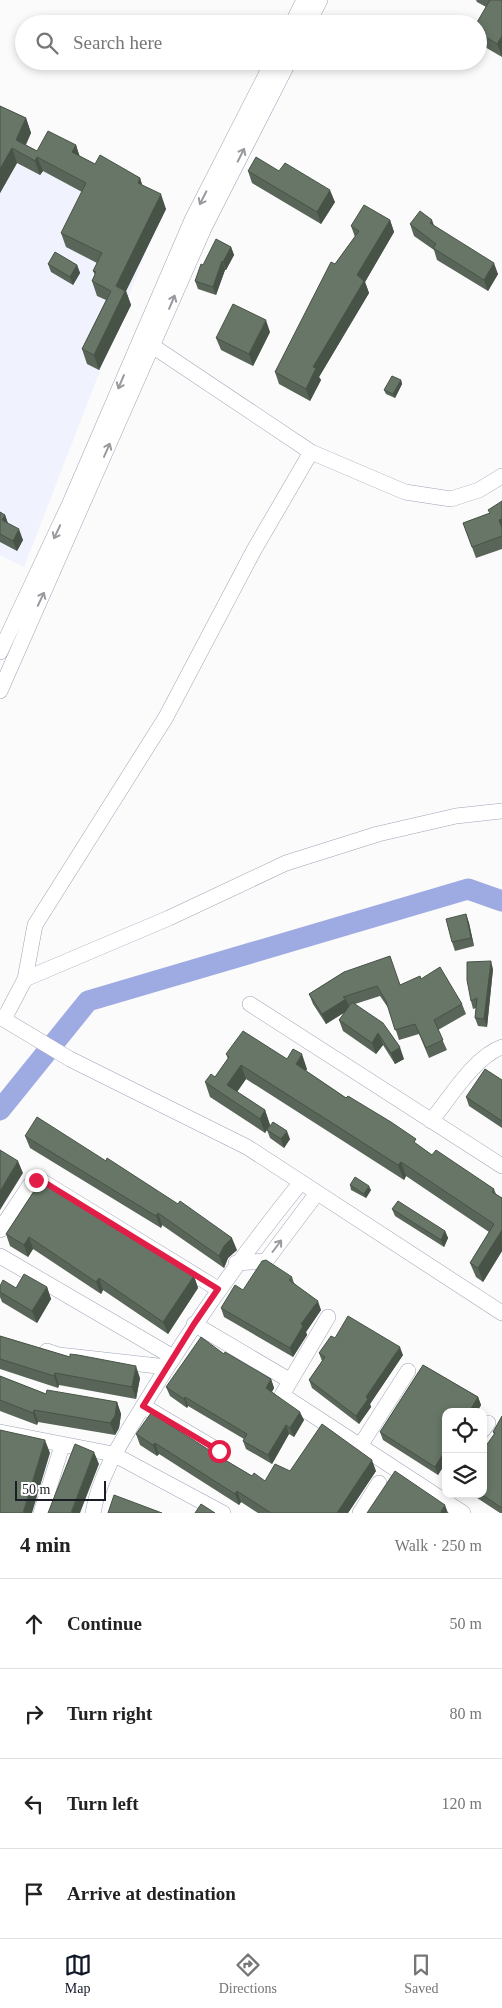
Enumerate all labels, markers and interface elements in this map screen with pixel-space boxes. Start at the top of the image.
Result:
search box [15,15,487,70]
icon: search [33,29,61,57]
text: Search here [73,32,162,53]
one-way arrow [237,148,246,163]
one-way arrow [198,191,208,206]
one-way arrow [168,295,178,310]
one-way arrow [116,374,125,389]
one-way arrow [102,443,112,458]
one-way arrow [52,524,62,539]
one-way arrow [37,592,47,607]
route end [25,1169,48,1192]
one-way arrow [272,1240,283,1253]
map controls [442,1408,487,1498]
button: locate [442,1408,487,1453]
route start [208,1440,231,1463]
button: layers [442,1453,487,1498]
scale bar [15,1478,106,1501]
text: 50 m [22,1482,50,1497]
text: 4 min [20,1533,71,1557]
text: Walk · 250 m [395,1537,482,1554]
icon: ahead [20,1610,48,1638]
text: Continue [67,1613,142,1634]
text: 50 m [450,1615,482,1632]
icon: right [20,1700,48,1728]
text: Turn right [67,1703,152,1724]
text: 80 m [450,1705,482,1722]
icon: left [20,1790,48,1818]
text: Turn left [67,1793,139,1814]
text: 120 m [442,1795,482,1812]
icon: arrive [20,1880,48,1908]
text: Arrive at destination [67,1883,236,1904]
tab: Map [64,1951,92,1997]
tab: Directions [219,1951,277,1997]
tab: Saved [404,1951,438,1997]

